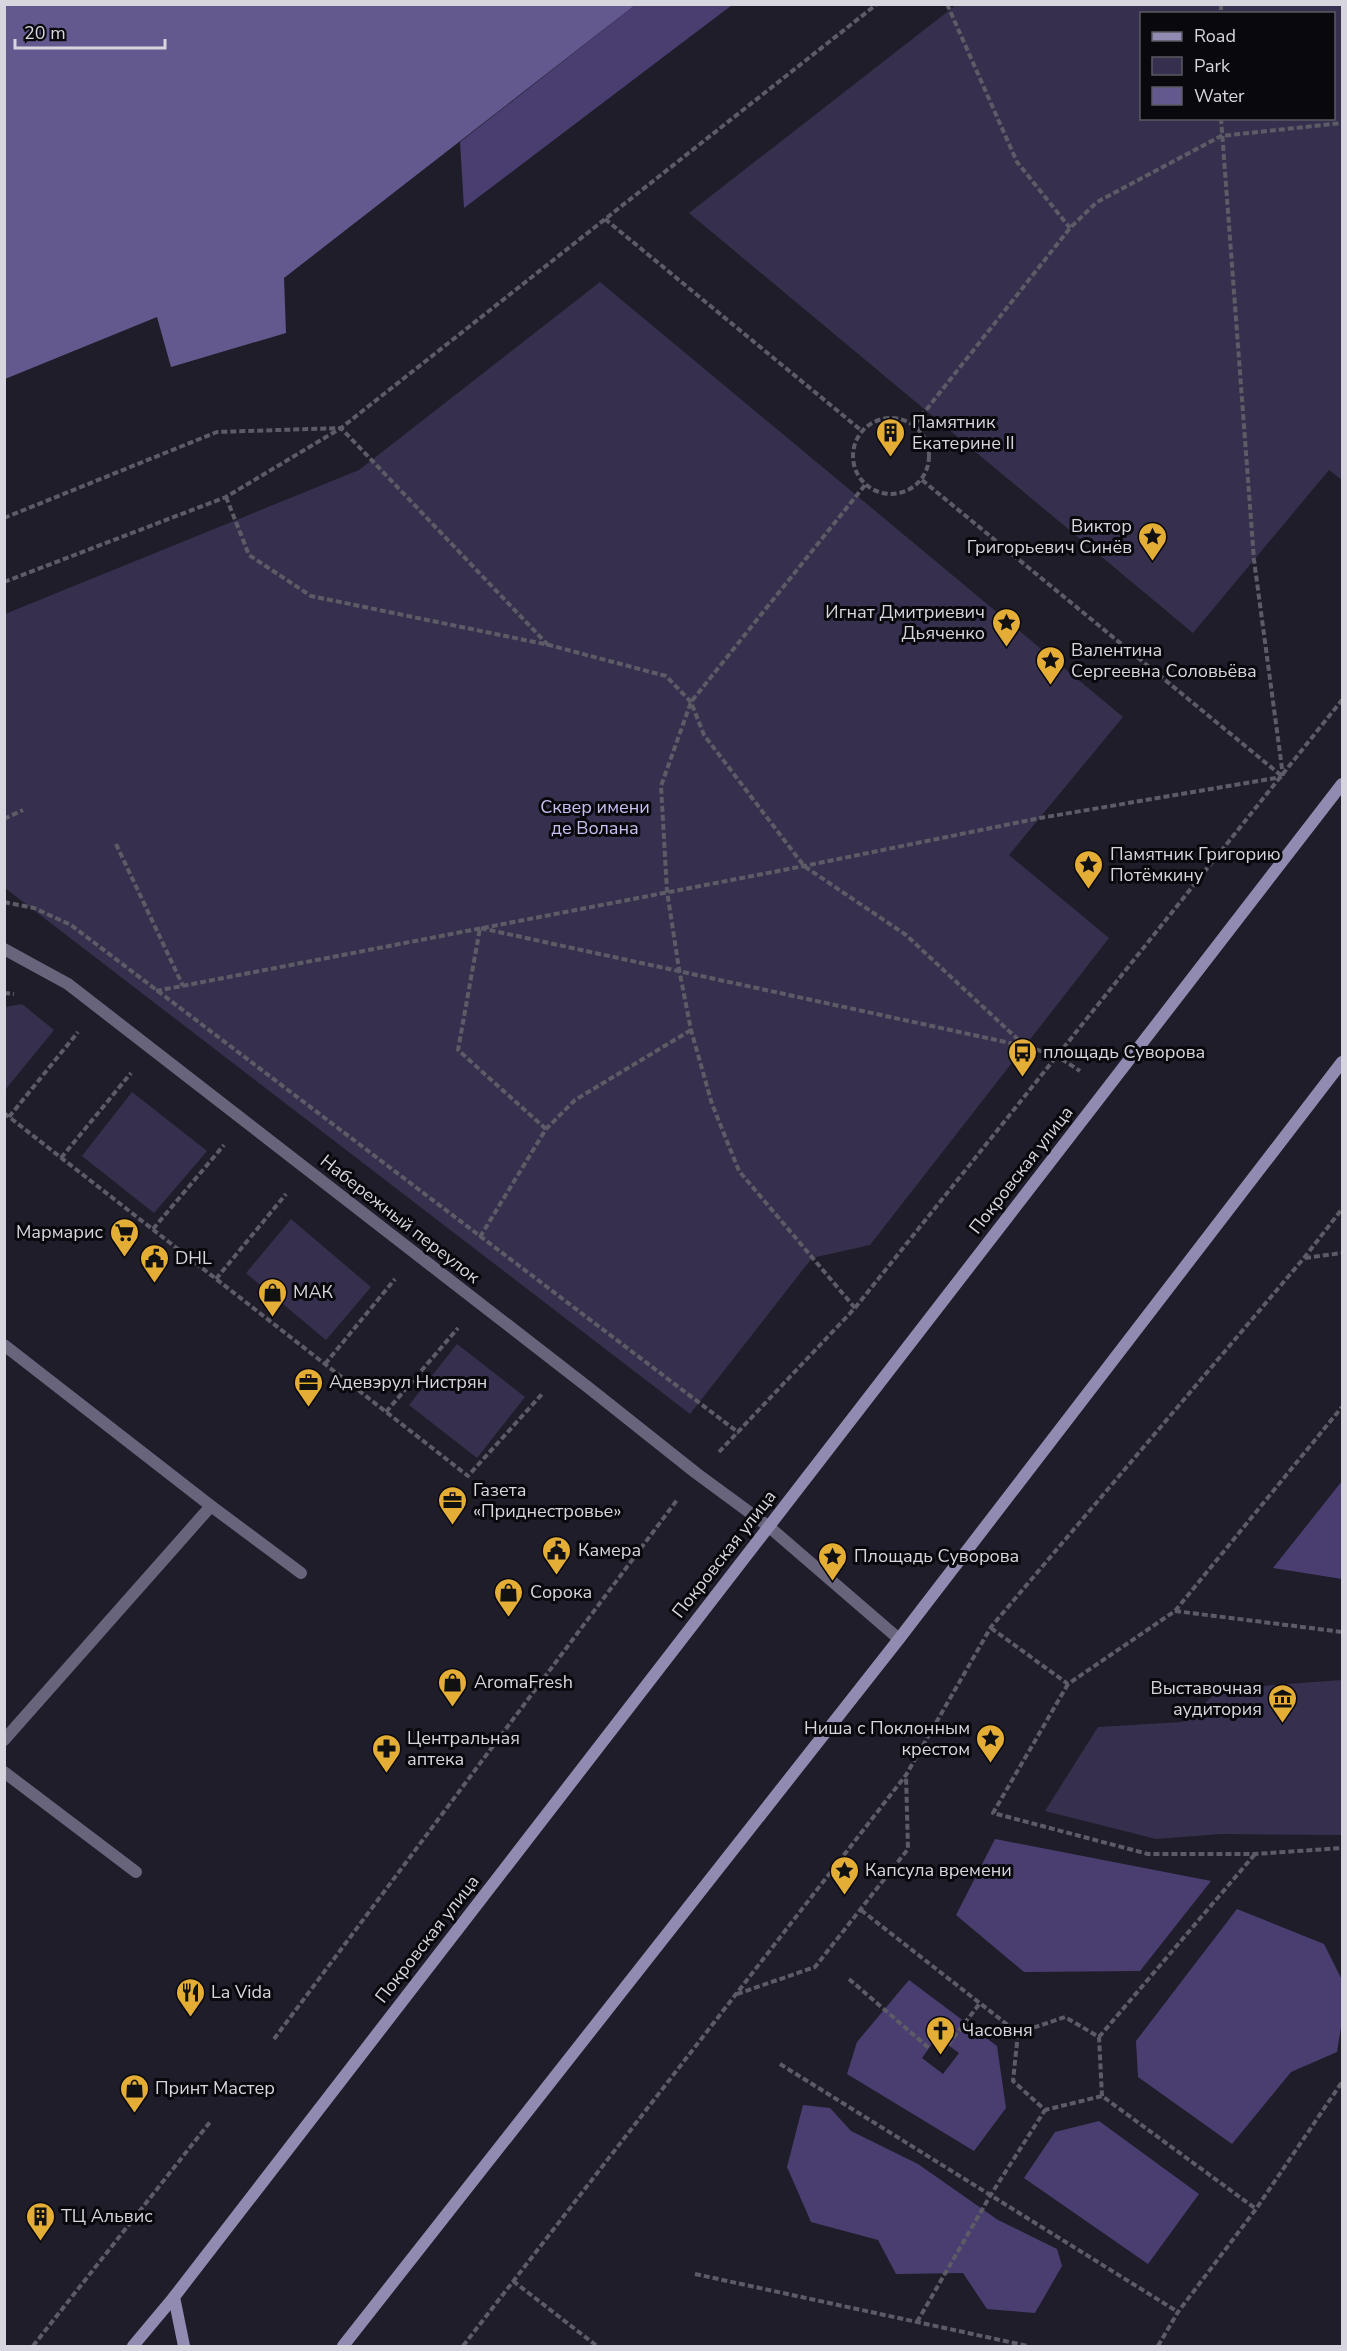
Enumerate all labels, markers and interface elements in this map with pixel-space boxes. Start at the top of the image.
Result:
scale bar [15,12,165,50]
legend [1140,12,1335,120]
text: 20 m [24,21,66,45]
text: Road [1194,24,1236,48]
text: Park [1194,54,1231,78]
text: Water [1194,84,1245,108]
place label: Памятник Екатерине II [912,410,1015,455]
building icon: Памятник Екатерине II [875,416,907,458]
place label: Виктор Григорьевич Синёв [967,514,1132,559]
place icon: Виктор Григорьевич Синёв [1137,520,1169,562]
place label: Игнат Дмитриевич Дьяченко [825,600,985,645]
place icon: Игнат Дмитриевич Дьяченко [990,606,1022,648]
place label: Валентина Сергеевна Соловьёва [1071,638,1257,683]
place icon: Валентина Сергеевна Соловьёва [1034,644,1066,686]
park label: Сквер имени де Волана [540,795,650,840]
place label: Памятник Григорию Потёмкину [1110,842,1281,887]
place icon: Памятник Григорию Потёмкину [1073,848,1105,890]
bus stop icon: площадь Суворова [1006,1036,1038,1078]
place label: площадь Суворова [1043,1040,1205,1064]
street label: Покровская улица [963,1101,1079,1239]
street label: Набережный переулок [315,1149,485,1289]
supermarket icon: Мармарис [108,1216,140,1258]
place label: Мармарис [16,1220,103,1244]
public building icon: DHL [138,1242,170,1284]
place label: DHL [175,1246,212,1270]
shop icon: МАК [256,1276,288,1318]
place label: МАК [293,1280,334,1304]
office icon: Адевэрул Нистрян [292,1366,324,1408]
place label: Адевэрул Нистрян [329,1370,487,1394]
place label: Газета «Приднестровье» [473,1478,621,1523]
office icon: Газета «Приднестровье» [436,1484,468,1526]
street label: Покровская улица [666,1485,782,1623]
public building icon: Камера [541,1534,573,1576]
place label: Камера [578,1538,641,1562]
place icon: Площадь Суворова [817,1540,849,1582]
place label: Площадь Суворова [854,1544,1019,1568]
shop icon: Сорока [493,1576,525,1618]
place label: Сорока [530,1580,592,1604]
shop icon: AromaFresh [437,1666,469,1708]
place label: AromaFresh [474,1670,573,1694]
place label: Выставочная аудитория [1151,1676,1262,1721]
museum icon: Выставочная аудитория [1267,1682,1299,1724]
place label: Ниша с Поклонным крестом [804,1716,970,1761]
place icon: Ниша с Поклонным крестом [975,1722,1007,1764]
place label: Центральная аптека [407,1726,520,1771]
pharmacy icon: Центральная аптека [370,1732,402,1774]
place icon: Капсула времени [828,1854,860,1896]
place label: Капсула времени [865,1858,1012,1882]
street label: Покровская улица [369,1870,485,2008]
restaurant icon: La Vida [174,1976,206,2018]
place label: La Vida [211,1980,272,2004]
church icon: Часовня [925,2014,957,2056]
place label: Часовня [962,2018,1033,2042]
shop icon: Принт Мастер [118,2072,150,2114]
place label: Принт Мастер [155,2076,275,2100]
building icon: ТЦ Альвис [24,2200,56,2242]
place label: ТЦ Альвис [61,2204,153,2228]

